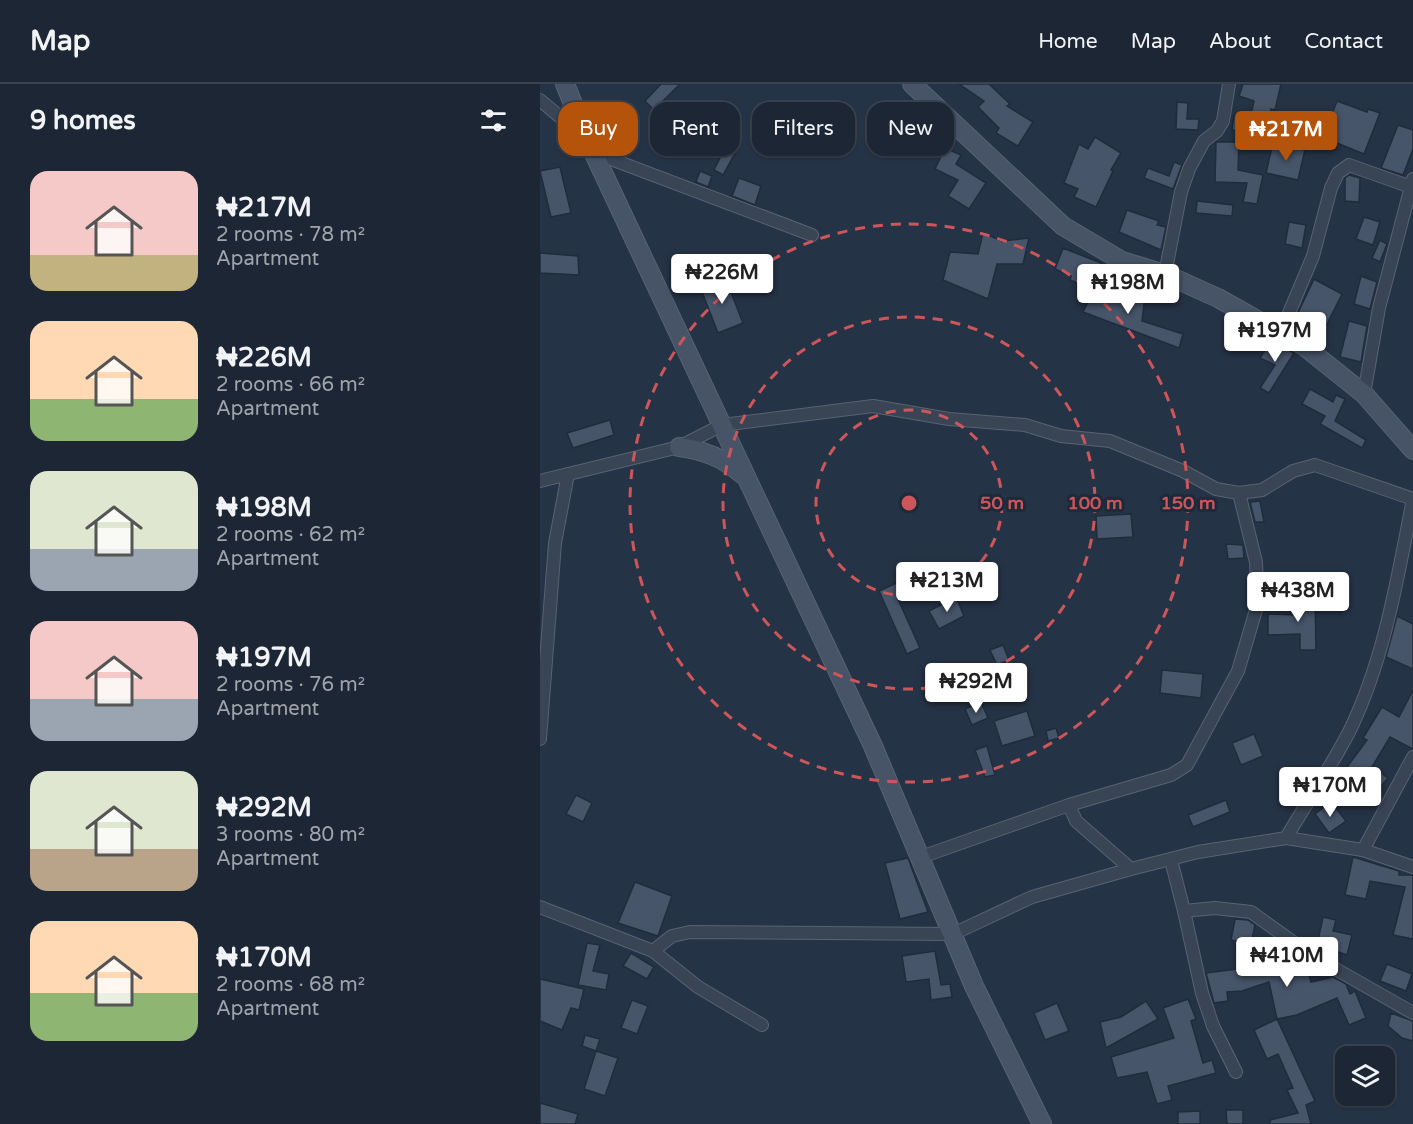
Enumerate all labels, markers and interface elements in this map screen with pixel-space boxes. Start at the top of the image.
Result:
text: Map [30,24,90,58]
text: Home [1038,29,1098,54]
text: Map [1131,29,1176,54]
text: About [1209,29,1271,54]
text: Contact [1304,29,1383,54]
chip: Buy [558,102,638,156]
chip: Rent [650,102,740,156]
chip: Filters [752,102,855,156]
chip: New [867,102,954,156]
icon: filters [477,104,510,137]
text: 9 homes [30,105,136,136]
pin: ₦217M [1244,111,1328,162]
text: ₦217M [1249,118,1323,142]
text: ₦217M [216,192,312,223]
icon: home [78,195,150,267]
text: 2 rooms · 78 m² [216,223,365,247]
text: Apartment [216,247,319,271]
pin: ₦226M [680,254,764,305]
text: ₦226M [685,261,759,285]
pin: ₦198M [1086,264,1170,315]
text: ₦198M [1091,271,1165,295]
pin: ₦197M [1233,312,1317,363]
text: ₦197M [1238,319,1312,343]
text: ₦226M [216,342,312,373]
icon: home [78,345,150,417]
text: 2 rooms · 66 m² [216,373,365,397]
text: Apartment [216,397,319,421]
text: ₦198M [216,492,312,523]
text: 50 m [980,492,1024,514]
text: 100 m [1067,492,1123,514]
text: 150 m [1160,492,1216,514]
centre of rings [899,493,919,513]
icon: home [78,495,150,567]
text: 2 rooms · 62 m² [216,523,365,547]
text: Apartment [216,547,319,571]
pin: ₦213M [905,562,989,613]
text: ₦213M [910,569,984,593]
pin: ₦438M [1256,572,1340,623]
text: ₦438M [1261,579,1335,603]
text: ₦197M [216,642,312,673]
icon: home [78,645,150,717]
pin: ₦292M [934,663,1018,714]
text: ₦292M [939,670,1013,694]
text: 2 rooms · 76 m² [216,673,365,697]
text: Apartment [216,697,319,721]
pin: ₦170M [1288,767,1372,818]
text: ₦170M [1293,774,1367,798]
text: ₦292M [216,792,312,823]
icon: home [78,795,150,867]
text: 3 rooms · 80 m² [216,823,365,847]
text: Apartment [216,847,319,871]
pin: ₦410M [1245,937,1329,988]
text: ₦170M [216,942,312,973]
text: ₦410M [1250,944,1324,968]
icon: home [78,945,150,1017]
text: 2 rooms · 68 m² [216,973,365,997]
text: Apartment [216,997,319,1021]
map controls [1335,1046,1395,1106]
button: layers [1335,1046,1395,1106]

